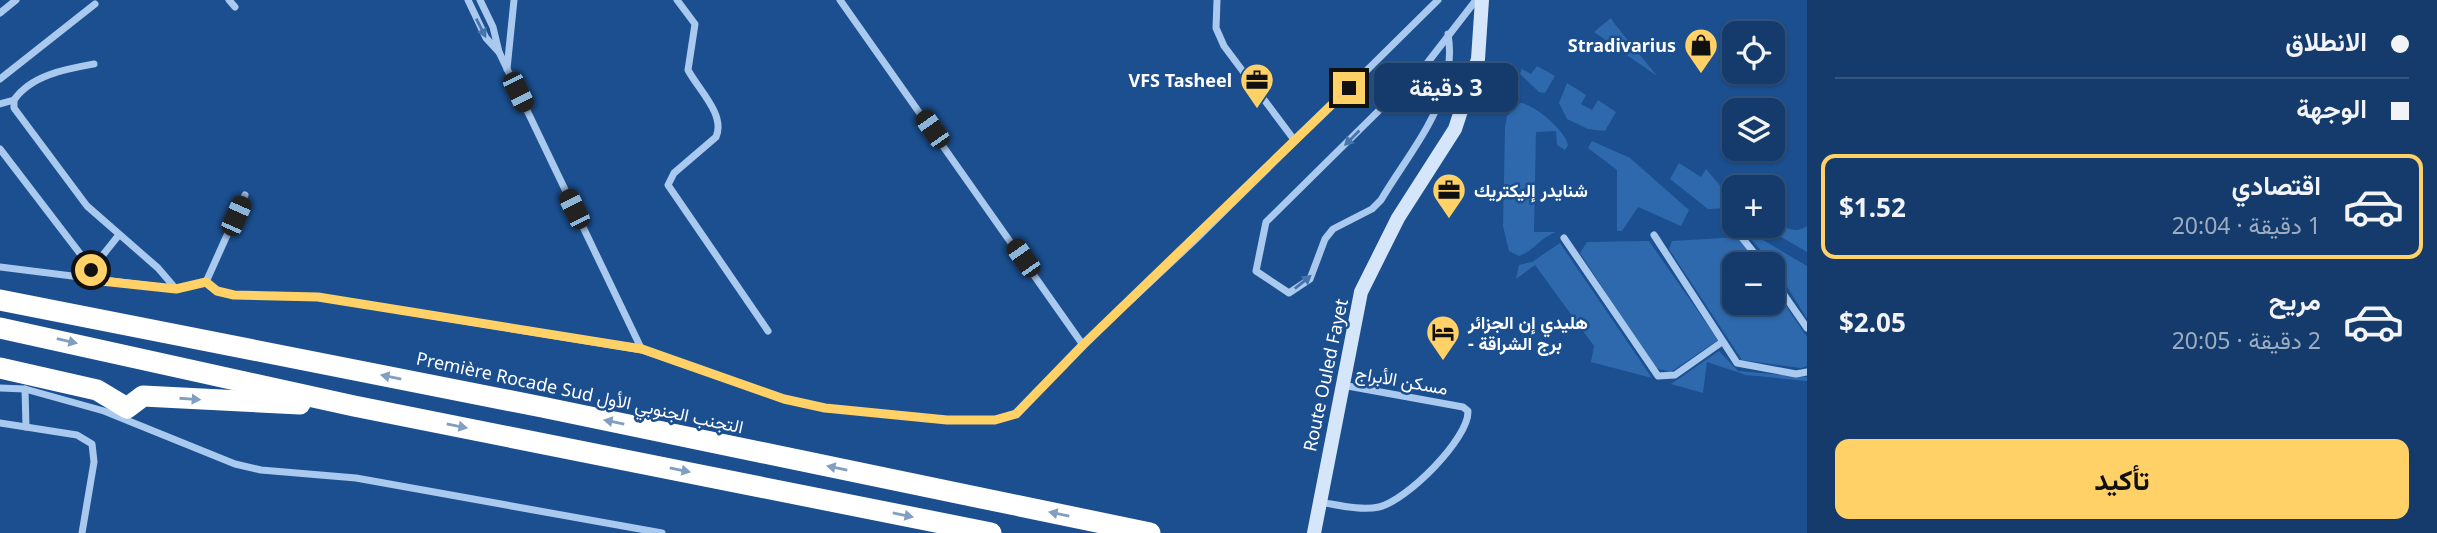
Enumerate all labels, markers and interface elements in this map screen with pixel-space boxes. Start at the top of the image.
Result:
one-way arrow [475,18,487,38]
map controls [1722,21,1785,315]
button: locate [1722,21,1785,84]
text: الانطلاق [2285,23,2367,59]
shop icon: Stradivarius [1682,26,1720,75]
place label: Stradivarius [1568,33,1676,57]
office icon: VFS Tasheel [1238,61,1276,110]
callout: 3 دقيقة [1374,64,1517,112]
place label: VFS Tasheel [1129,68,1232,92]
car [500,69,537,115]
text: 3 دقيقة [1409,71,1483,103]
route end [1333,72,1365,104]
text: الوجهة [2296,90,2367,126]
button: layers [1722,98,1785,161]
car [912,106,953,152]
one-way arrow [1344,129,1361,146]
text: اقتصادي [2232,167,2321,203]
office icon: شنايدر إليكتريك [1430,171,1468,220]
button: + [1722,175,1785,238]
icon: car [2342,175,2405,238]
place label: شنايدر إليكتريك [1474,178,1588,203]
car [556,186,593,232]
text: $1.52 [1839,189,1906,225]
car [218,193,255,239]
text: 1 دقيقة · 20:04 [2172,209,2321,241]
car [1003,235,1044,281]
button: − [1722,252,1785,315]
route start [75,254,107,286]
one-way arrow [1293,275,1311,290]
text: مريح [2269,282,2321,318]
icon: car [2342,290,2405,353]
street label: Route Ouled Fayet [1297,296,1353,454]
text: $2.05 [1839,304,1906,340]
place label: هليدي إن الجزائر - برج الشراقة [1467,310,1588,356]
hotel icon: هليدي إن الجزائر - برج الشراقة [1424,313,1462,362]
text: 2 دقيقة · 20:05 [2172,324,2321,356]
one-way arrow [56,336,78,347]
street label: Première Rocade Sud التجنب الجنوبي الأول [413,346,746,442]
street label: مسكن الأبراج [1354,360,1450,401]
one-way arrow [380,371,402,382]
one-way arrow [180,394,202,405]
one-way arrow [603,416,625,427]
one-way arrow [446,421,468,432]
button: تأكيد [1835,439,2409,519]
one-way arrow [826,463,848,474]
one-way arrow [669,465,691,476]
one-way arrow [1048,509,1070,520]
one-way arrow [892,510,914,521]

